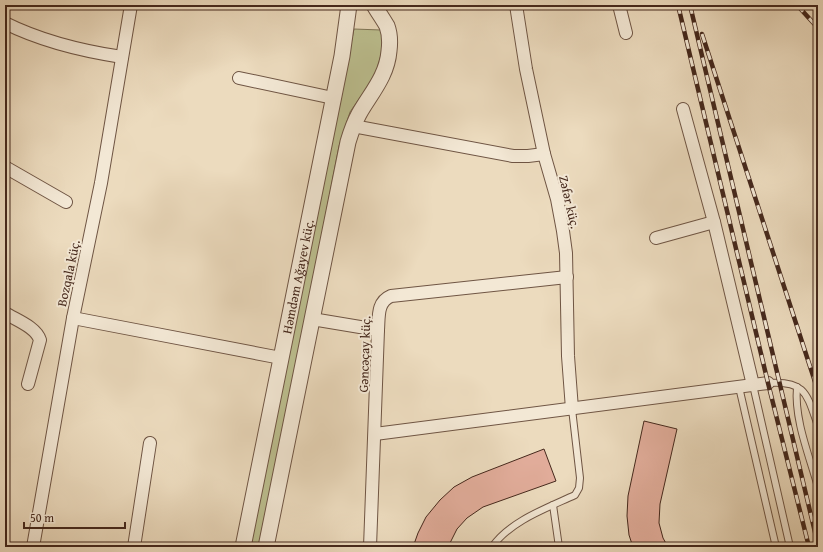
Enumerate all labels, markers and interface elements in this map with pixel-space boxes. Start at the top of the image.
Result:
street label: Zəfər küç. [554,174,585,231]
street label: Həmdəm Ağayev küç. [277,218,319,336]
street label: Bozqala küç. [52,238,85,308]
street label: Gəncəçay küç. [354,315,375,393]
scale bar [24,504,125,530]
text: 50 m [30,509,54,526]

